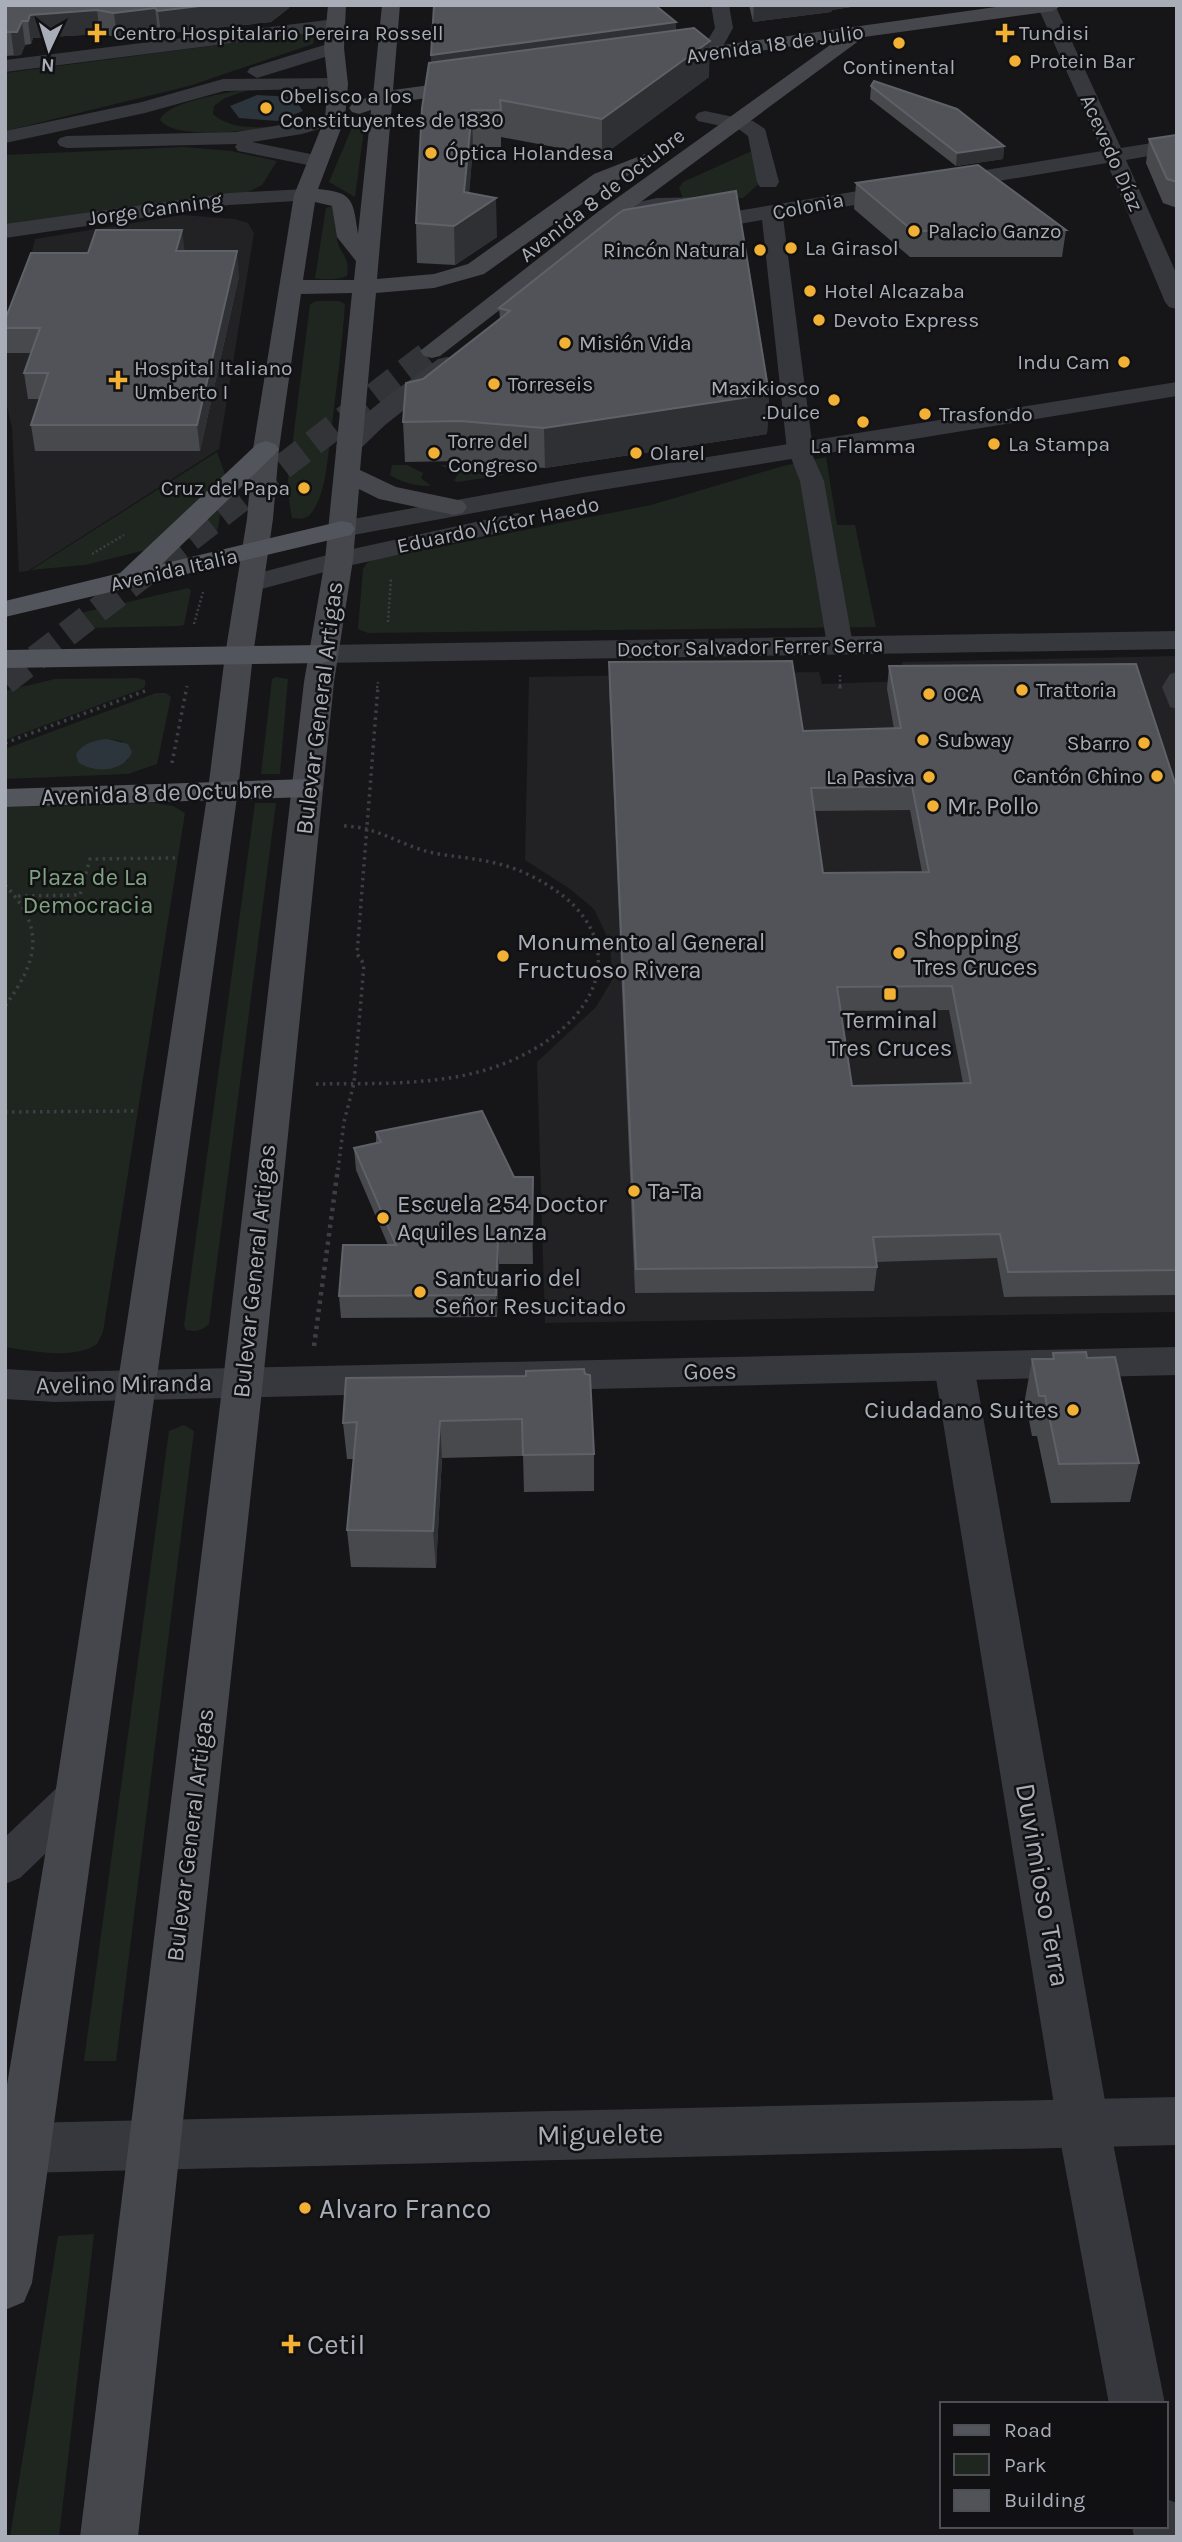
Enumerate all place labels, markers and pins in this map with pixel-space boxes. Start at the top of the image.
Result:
place label: Centro Hospitalario Pereira Rossell [113,21,444,45]
place label: Tundisi [1019,21,1089,45]
marker: Centro Hospitalario Pereira Rossell [87,23,107,43]
marker: Tundisi [997,25,1013,41]
marker: Continental [891,35,907,51]
place label: Protein Bar [1029,49,1135,73]
marker: Protein Bar [1007,53,1023,69]
place label: Continental [843,55,955,79]
place label: Obelisco a los Constituyentes de 1830 [280,84,504,132]
marker: Obelisco a los Constituyentes de 1830 [258,100,274,116]
place label: Óptica Holandesa [445,141,614,165]
marker: Óptica Holandesa [423,145,439,161]
place label: Palacio Ganzo [928,219,1061,243]
marker: Palacio Ganzo [906,223,922,239]
place label: La Girasol [805,236,899,260]
place label: Rincón Natural [603,238,746,262]
marker: La Girasol [783,240,799,256]
marker: Rincón Natural [752,242,768,258]
place label: Hotel Alcazaba [824,279,965,303]
marker: Hotel Alcazaba [802,283,818,299]
place label: Devoto Express [833,308,979,332]
marker: Devoto Express [811,312,827,328]
place label: Misión Vida [579,331,692,355]
marker: Misión Vida [557,335,573,351]
place label: Indu Cam [1017,350,1110,374]
marker: Indu Cam [1116,354,1132,370]
place label: Hospital Italiano Umberto I [134,356,293,404]
marker: Hospital Italiano Umberto I [108,370,128,390]
place label: Torreseis [508,372,593,396]
marker: Torreseis [486,376,502,392]
place label: Maxikiosco .Dulce [711,376,820,424]
marker: Maxikiosco .Dulce [826,392,842,408]
place label: Trasfondo [939,402,1033,426]
marker: Trasfondo [917,406,933,422]
marker: La Flamma [855,414,871,430]
place label: Torre del Congreso [448,429,538,477]
place label: La Stampa [1008,432,1110,456]
place label: La Flamma [810,434,916,458]
marker: La Stampa [986,436,1002,452]
place label: Olarel [650,441,705,465]
marker: Torre del Congreso [426,445,442,461]
marker: Olarel [628,445,644,461]
place label: Cruz del Papa [161,476,290,500]
marker: Cruz del Papa [296,480,312,496]
place label: Trattoria [1036,678,1117,702]
place label: OCA [943,682,982,706]
marker: Trattoria [1014,682,1030,698]
marker: OCA [921,686,937,702]
place label: Subway [937,728,1012,752]
place label: Sbarro [1067,731,1130,755]
marker: Subway [915,732,931,748]
marker: Sbarro [1136,735,1152,751]
place label: Cantón Chino [1013,764,1143,788]
place label: La Pasiva [826,765,915,789]
marker: Cantón Chino [1149,768,1165,784]
marker: La Pasiva [921,769,937,785]
place label: Mr. Pollo [947,792,1039,820]
marker: Mr. Pollo [925,798,941,814]
place label: Shopping Tres Cruces [913,925,1038,981]
place label: Monumento al General Fructuoso Rivera [517,928,765,984]
marker: Shopping Tres Cruces [891,945,907,961]
marker: Monumento al General Fructuoso Rivera [495,948,511,964]
marker: Terminal Tres Cruces [882,986,898,1002]
place label: Terminal Tres Cruces [828,1006,952,1062]
place label: Ta-Ta [648,1177,703,1205]
marker: Ta-Ta [626,1183,642,1199]
place label: Escuela 254 Doctor Aquiles Lanza [397,1190,607,1246]
marker: Escuela 254 Doctor Aquiles Lanza [375,1210,391,1226]
place label: Santuario del Señor Resucitado [434,1264,626,1320]
marker: Santuario del Señor Resucitado [412,1284,428,1300]
place label: Ciudadano Suites [864,1396,1059,1424]
marker: Ciudadano Suites [1065,1402,1081,1418]
place label: Alvaro Franco [319,2192,491,2225]
marker: Alvaro Franco [297,2200,313,2216]
place label: Cetil [307,2328,365,2361]
marker: Cetil [281,2334,301,2354]

